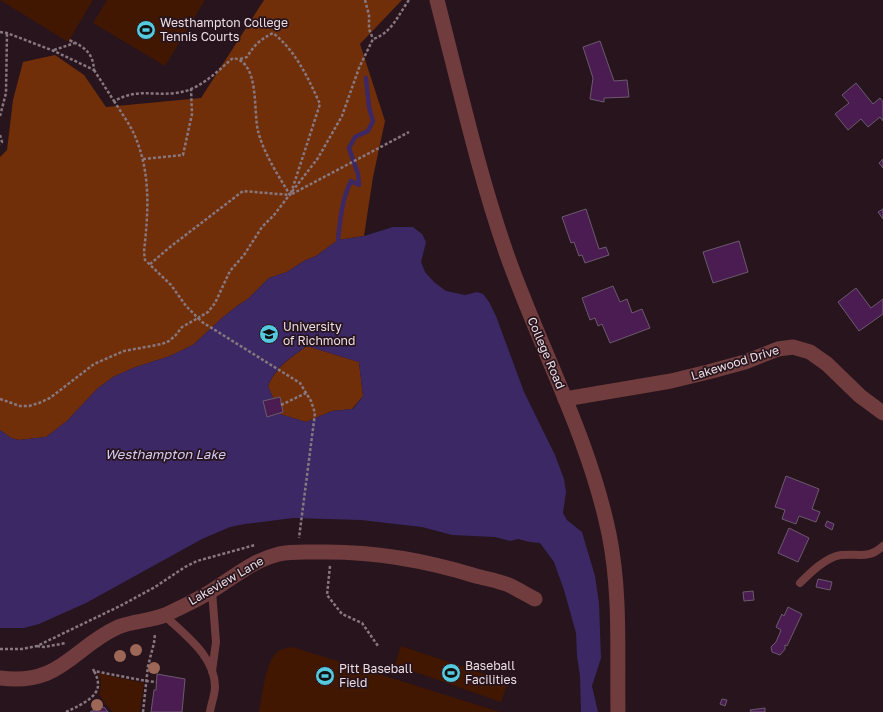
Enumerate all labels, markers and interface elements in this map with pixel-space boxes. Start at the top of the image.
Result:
place label: Westhampton College Tennis Courts [160,15,288,44]
sports icon: Westhampton College Tennis Courts [135,19,157,41]
street label: College Road [525,315,568,391]
place label: University of Richmond [283,319,355,348]
school or university icon: University of Richmond [258,323,280,345]
street label: Lakewood Drive [689,342,781,383]
water label: Westhampton Lake [105,446,227,462]
street label: Lakeview Lane [185,553,266,608]
place label: Baseball Facilities [465,658,517,687]
place label: Pitt Baseball Field [339,661,413,690]
sports icon: Baseball Facilities [440,662,462,684]
sports icon: Pitt Baseball Field [314,665,336,687]

